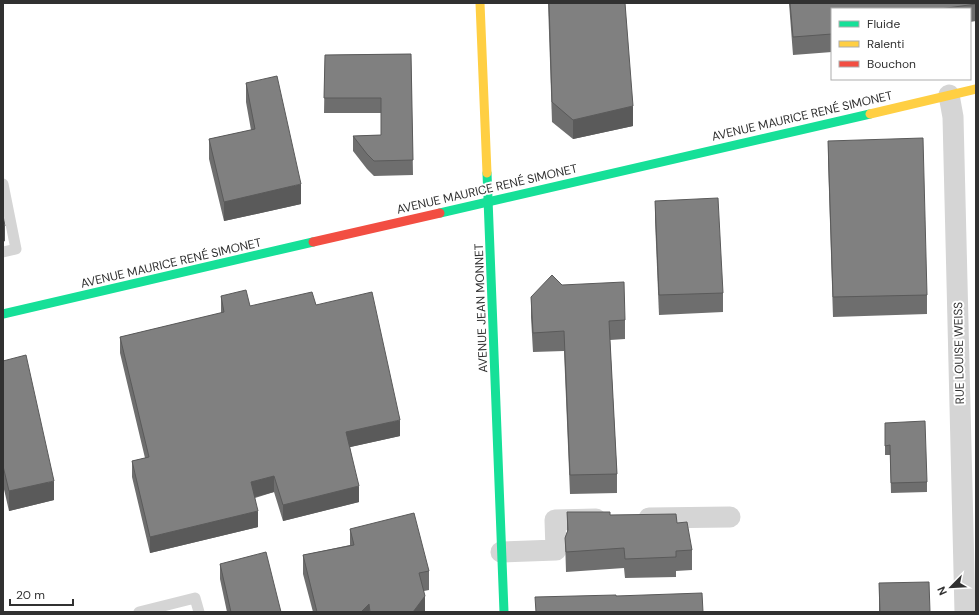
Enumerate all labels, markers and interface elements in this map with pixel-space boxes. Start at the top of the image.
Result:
legend [831,8,971,80]
text: Fluide [867,16,900,32]
text: Ralenti [867,36,905,52]
text: Bouchon [867,56,916,72]
street label: AVENUE MAURICE RENÉ SIMONET [710,87,894,145]
street label: AVENUE MAURICE RENÉ SIMONET [395,160,579,218]
street label: AVENUE MAURICE RENÉ SIMONET [79,234,263,292]
street label: AVENUE JEAN MONNET [471,243,491,373]
street label: RUE LOUISE WEISS [950,302,968,404]
north arrow [931,567,971,607]
scale bar [10,581,73,607]
text: N [934,585,950,598]
text: 20 m [16,587,45,603]

